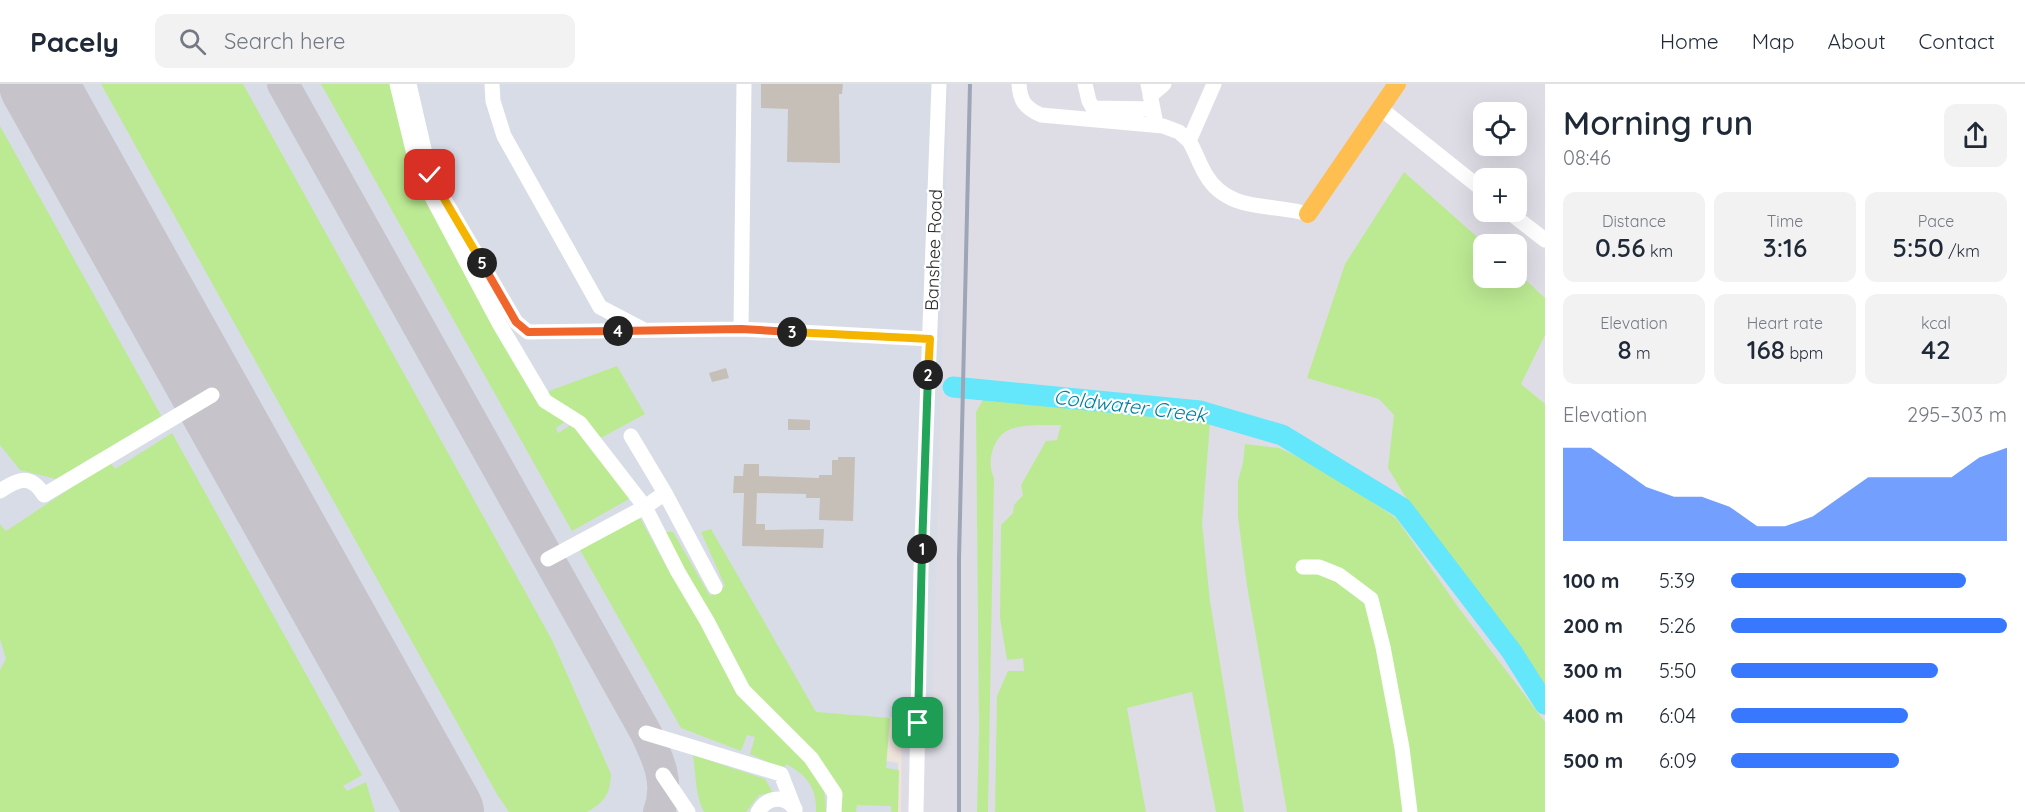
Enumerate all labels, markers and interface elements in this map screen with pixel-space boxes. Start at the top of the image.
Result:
search box [155,14,575,68]
text: Pacely [30,24,119,59]
icon: search [176,25,209,58]
text: Search here [224,27,345,55]
text: Home [1660,28,1719,54]
text: Map [1752,28,1795,54]
text: About [1828,28,1886,54]
text: Contact [1919,28,1995,54]
map controls [1473,102,1527,288]
button: locate [1473,102,1527,156]
text: Morning run [1563,102,1753,143]
button: share [1944,104,2007,167]
text: 08:46 [1563,145,1611,170]
pin [404,149,455,200]
icon: check [413,158,446,191]
button: + [1473,168,1527,222]
street label: Banshee Road [920,189,947,311]
text: Distance [1602,211,1666,231]
text: Time [1767,211,1803,231]
text: Pace [1918,211,1954,231]
text: 0.56 [1595,231,1646,264]
text: 3:16 [1763,231,1807,264]
text: 5:50 [1892,231,1944,264]
button: − [1473,234,1527,288]
text: km [1646,241,1673,261]
text: /km [1944,241,1980,261]
pin: 5 [467,248,497,278]
text: 5 [477,253,487,273]
text: Elevation [1600,313,1668,333]
text: Heart rate [1747,313,1823,333]
text: kcal [1921,313,1951,333]
pin: 4 [603,316,633,346]
pin: 3 [777,317,807,347]
text: 4 [613,321,623,341]
text: 3 [788,322,796,342]
text: 8 [1617,333,1632,366]
text: 168 [1747,333,1785,366]
text: 42 [1921,333,1951,366]
text: m [1632,343,1651,363]
text: bpm [1785,343,1823,363]
pin: 2 [913,360,943,390]
text: 2 [923,365,933,385]
water label: Coldwater Creek [1052,384,1210,428]
text: Elevation [1563,402,1647,427]
text: 295–303 m [1907,402,2007,427]
pin: 1 [907,534,937,564]
text: 1 [919,539,925,559]
text: 100 m [1563,568,1619,593]
text: 5:39 [1659,568,1695,593]
text: 200 m [1563,613,1623,638]
text: 5:26 [1659,613,1695,638]
text: 300 m [1563,658,1622,683]
text: 5:50 [1659,658,1696,683]
pin [892,697,943,748]
text: 400 m [1563,703,1623,728]
text: 6:04 [1659,703,1696,728]
icon: arrive [901,706,934,739]
text: 500 m [1563,748,1623,773]
text: 6:09 [1659,748,1697,773]

